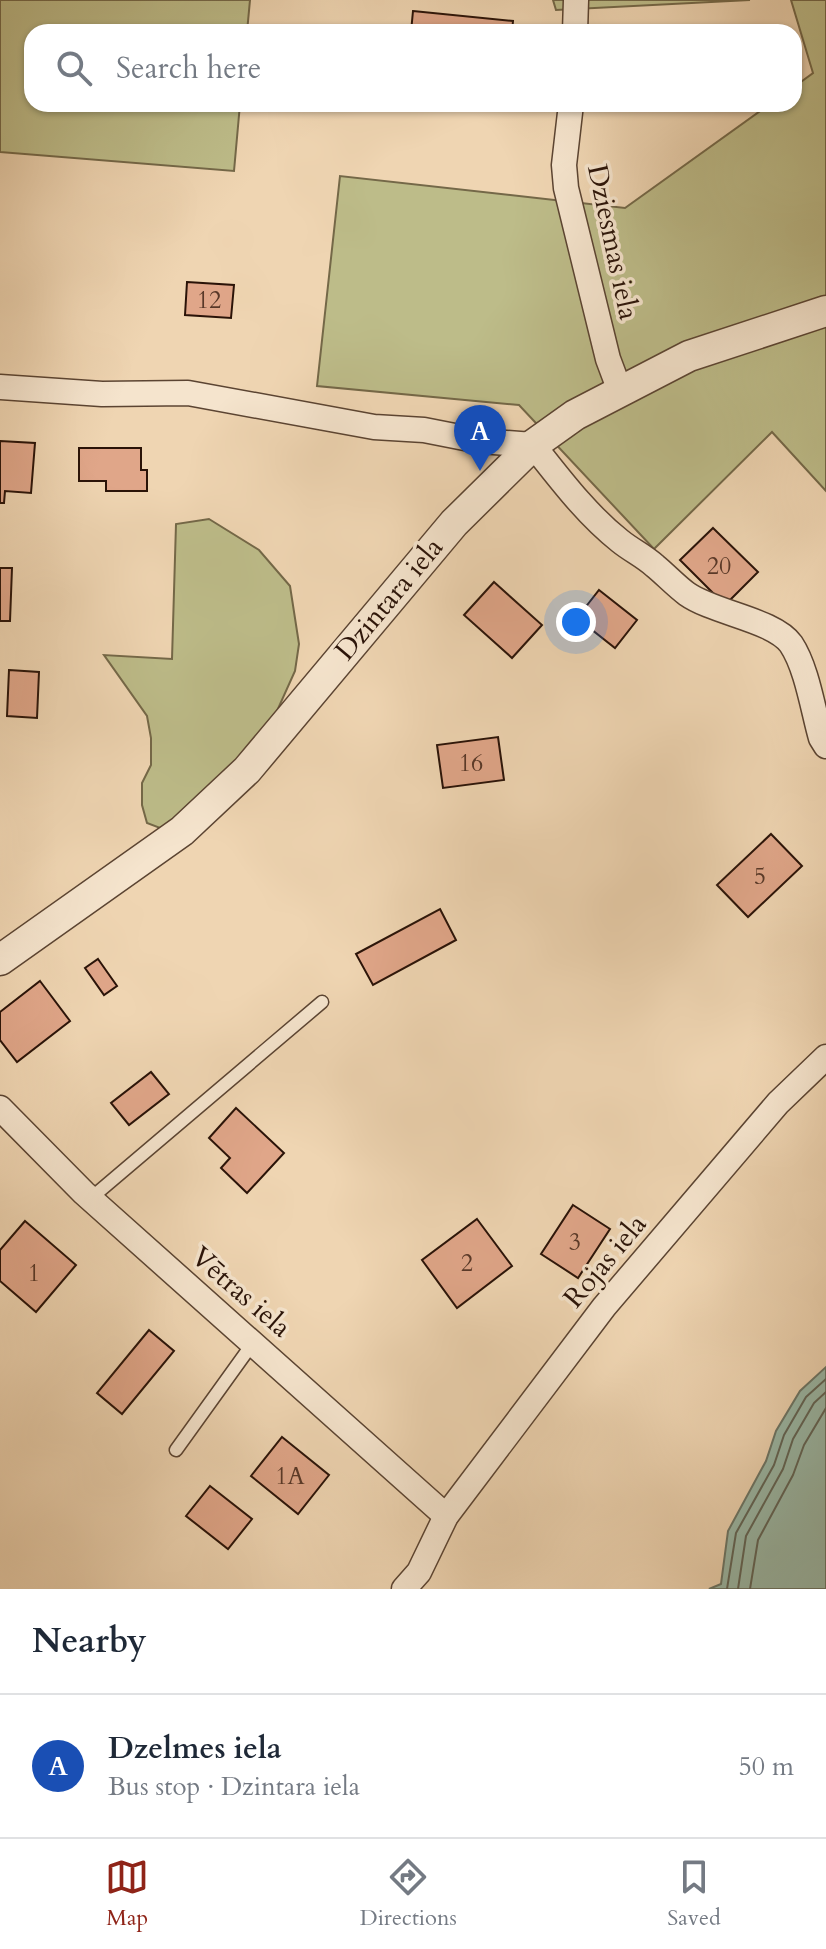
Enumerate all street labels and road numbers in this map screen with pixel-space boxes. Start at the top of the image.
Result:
street label: Dziesmas iela [578,161,648,323]
street label: Dzintara iela [326,529,452,669]
street label: Rojas iela [555,1206,655,1316]
street label: Vētras iela [183,1238,299,1346]

